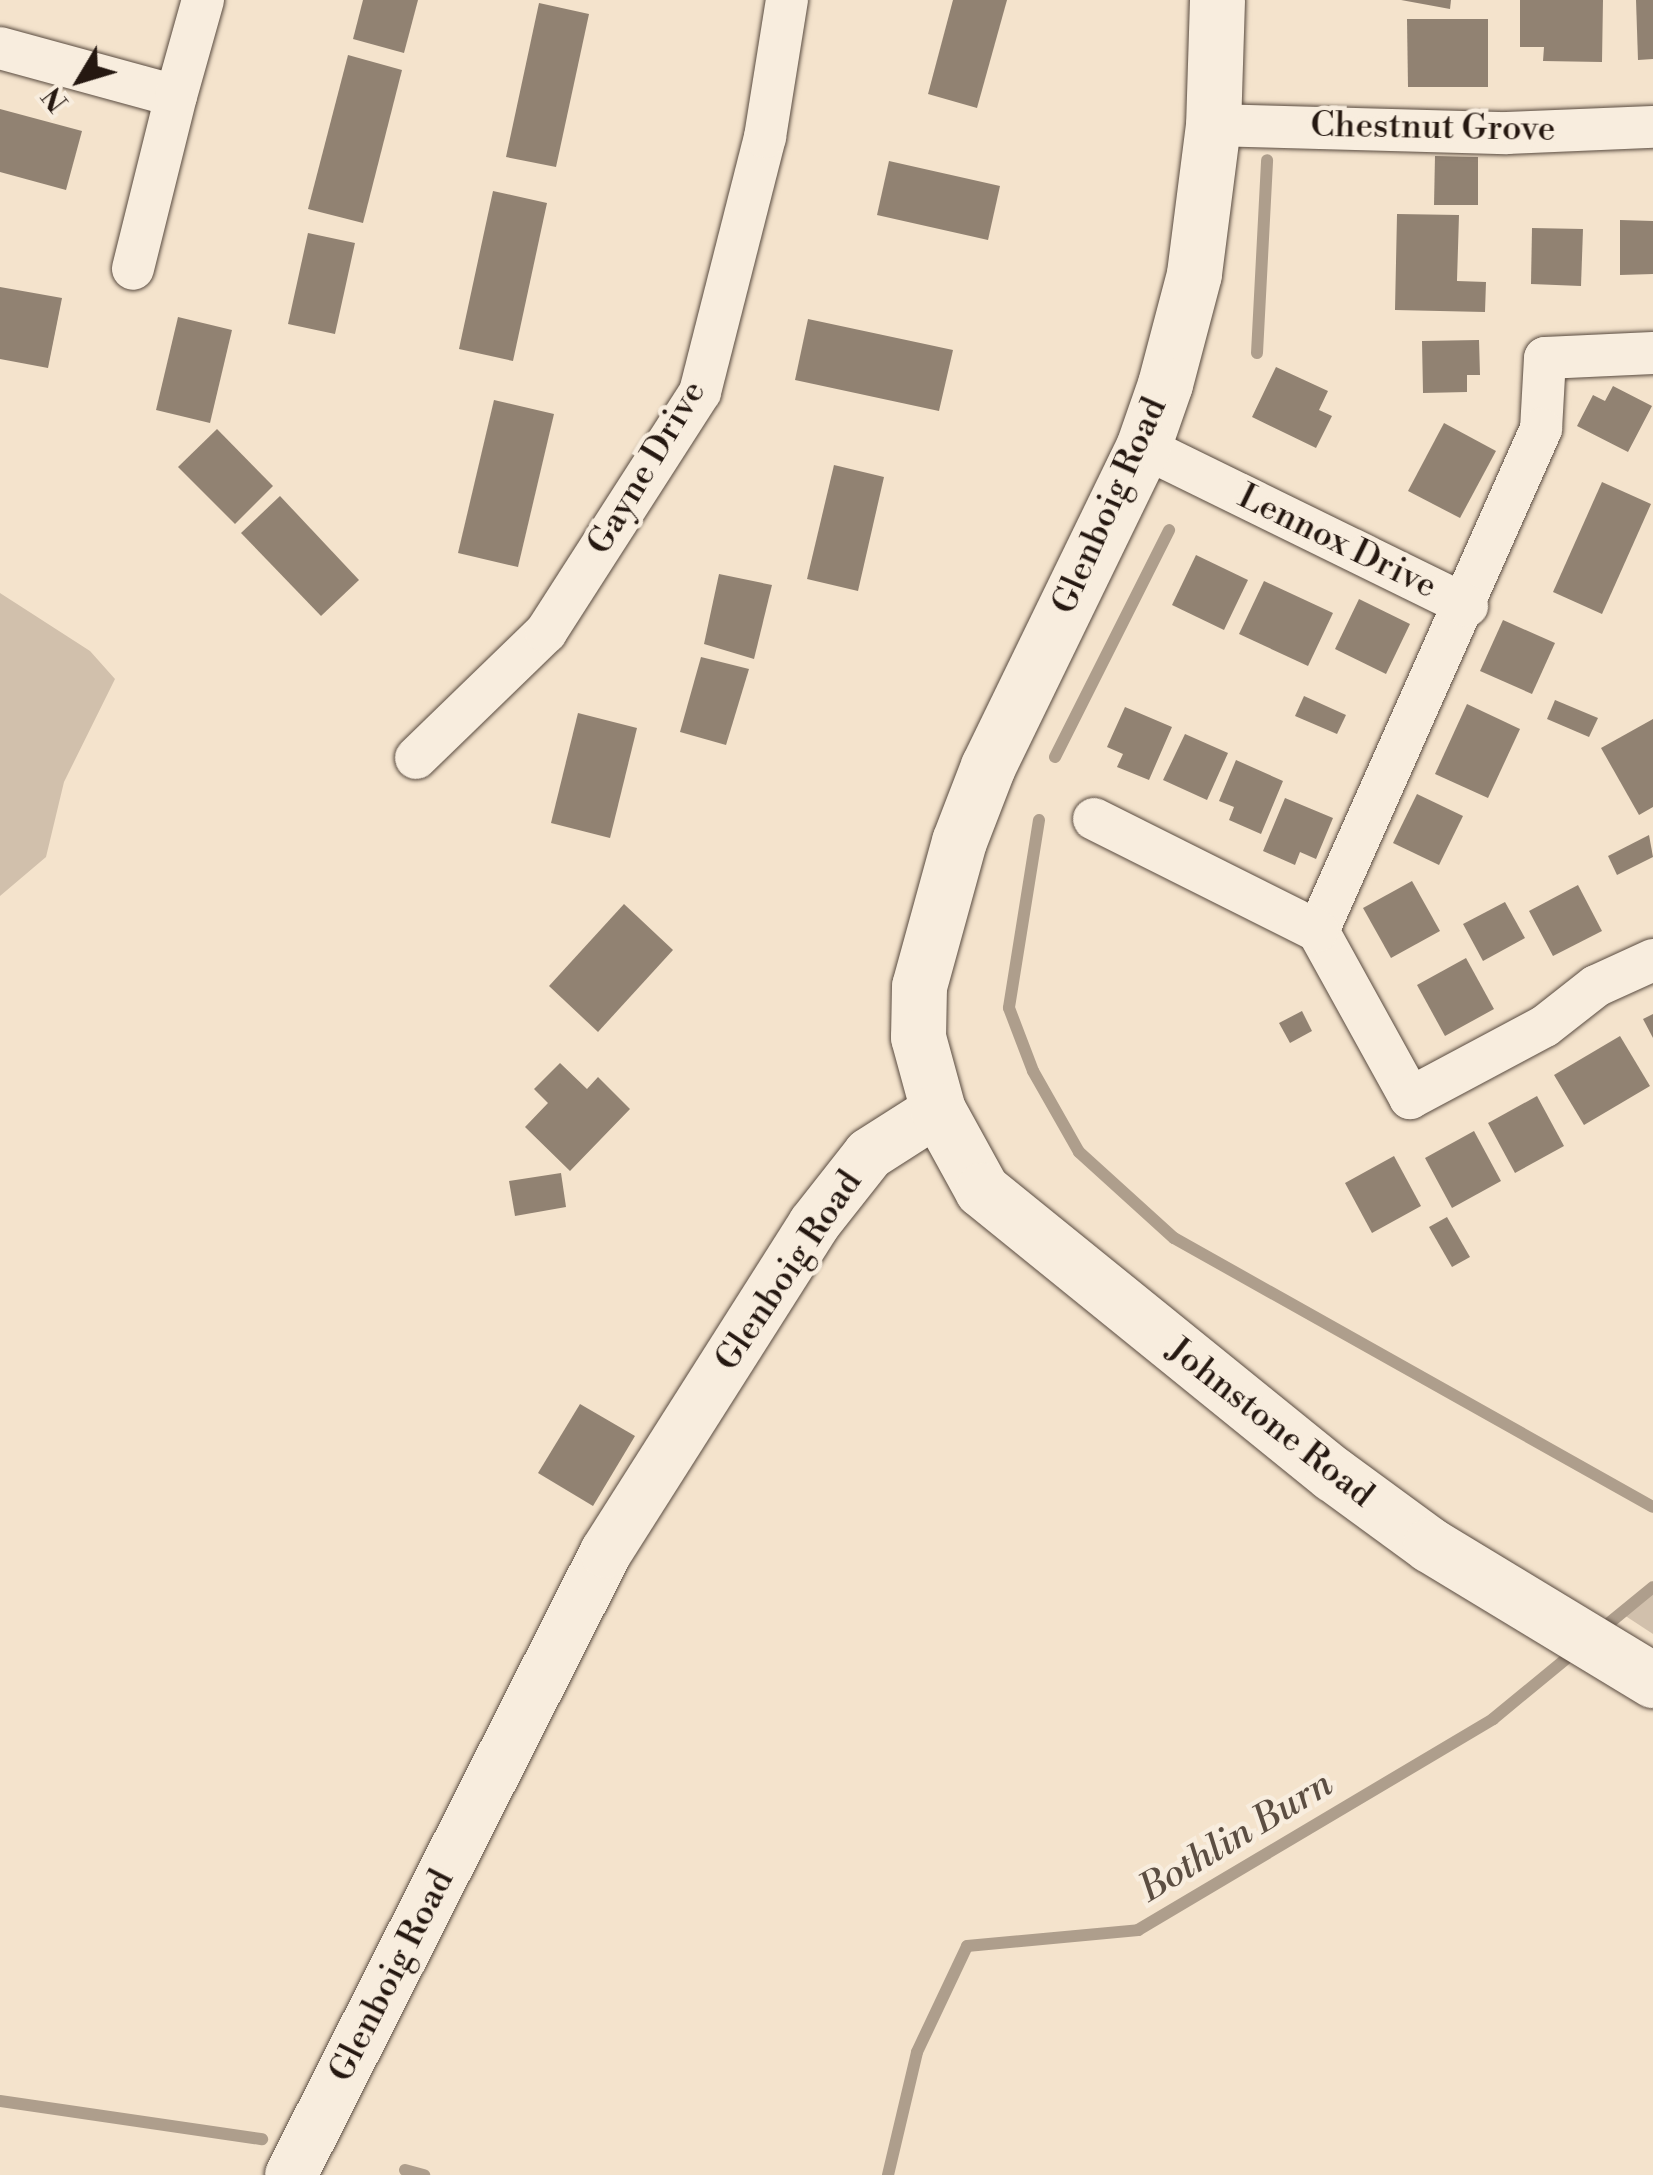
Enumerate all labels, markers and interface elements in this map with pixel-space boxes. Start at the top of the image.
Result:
north arrow [30,30,130,130]
text: N [35,79,77,118]
street label: Chestnut Grove [1310,105,1556,151]
street label: Gayne Drive [579,374,715,562]
street label: Glenboig Road [1044,391,1176,621]
street label: Lennox Drive [1231,476,1443,608]
street label: Glenboig Road [707,1163,871,1379]
street label: Johnstone Road [1158,1329,1382,1517]
water label: Bothlin Burn [1131,1761,1341,1913]
street label: Glenboig Road [321,1863,463,2089]

